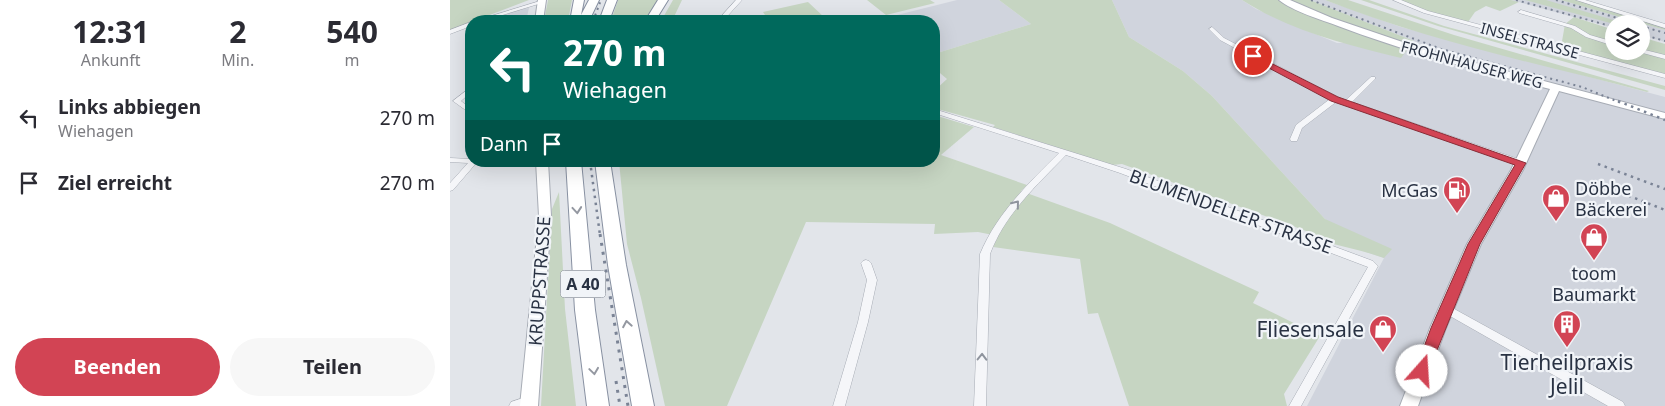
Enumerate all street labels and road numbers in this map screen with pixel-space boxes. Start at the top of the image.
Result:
street label: INSELSTRASSE [1479,17,1581,63]
street label: FROHNHAUSER WEG [1399,35,1545,93]
street label: BLUMENDELLER STRASSE [1126,163,1336,259]
street label: KRUPPSTRASSE [523,216,555,346]
road number: A 40 [560,270,606,298]

